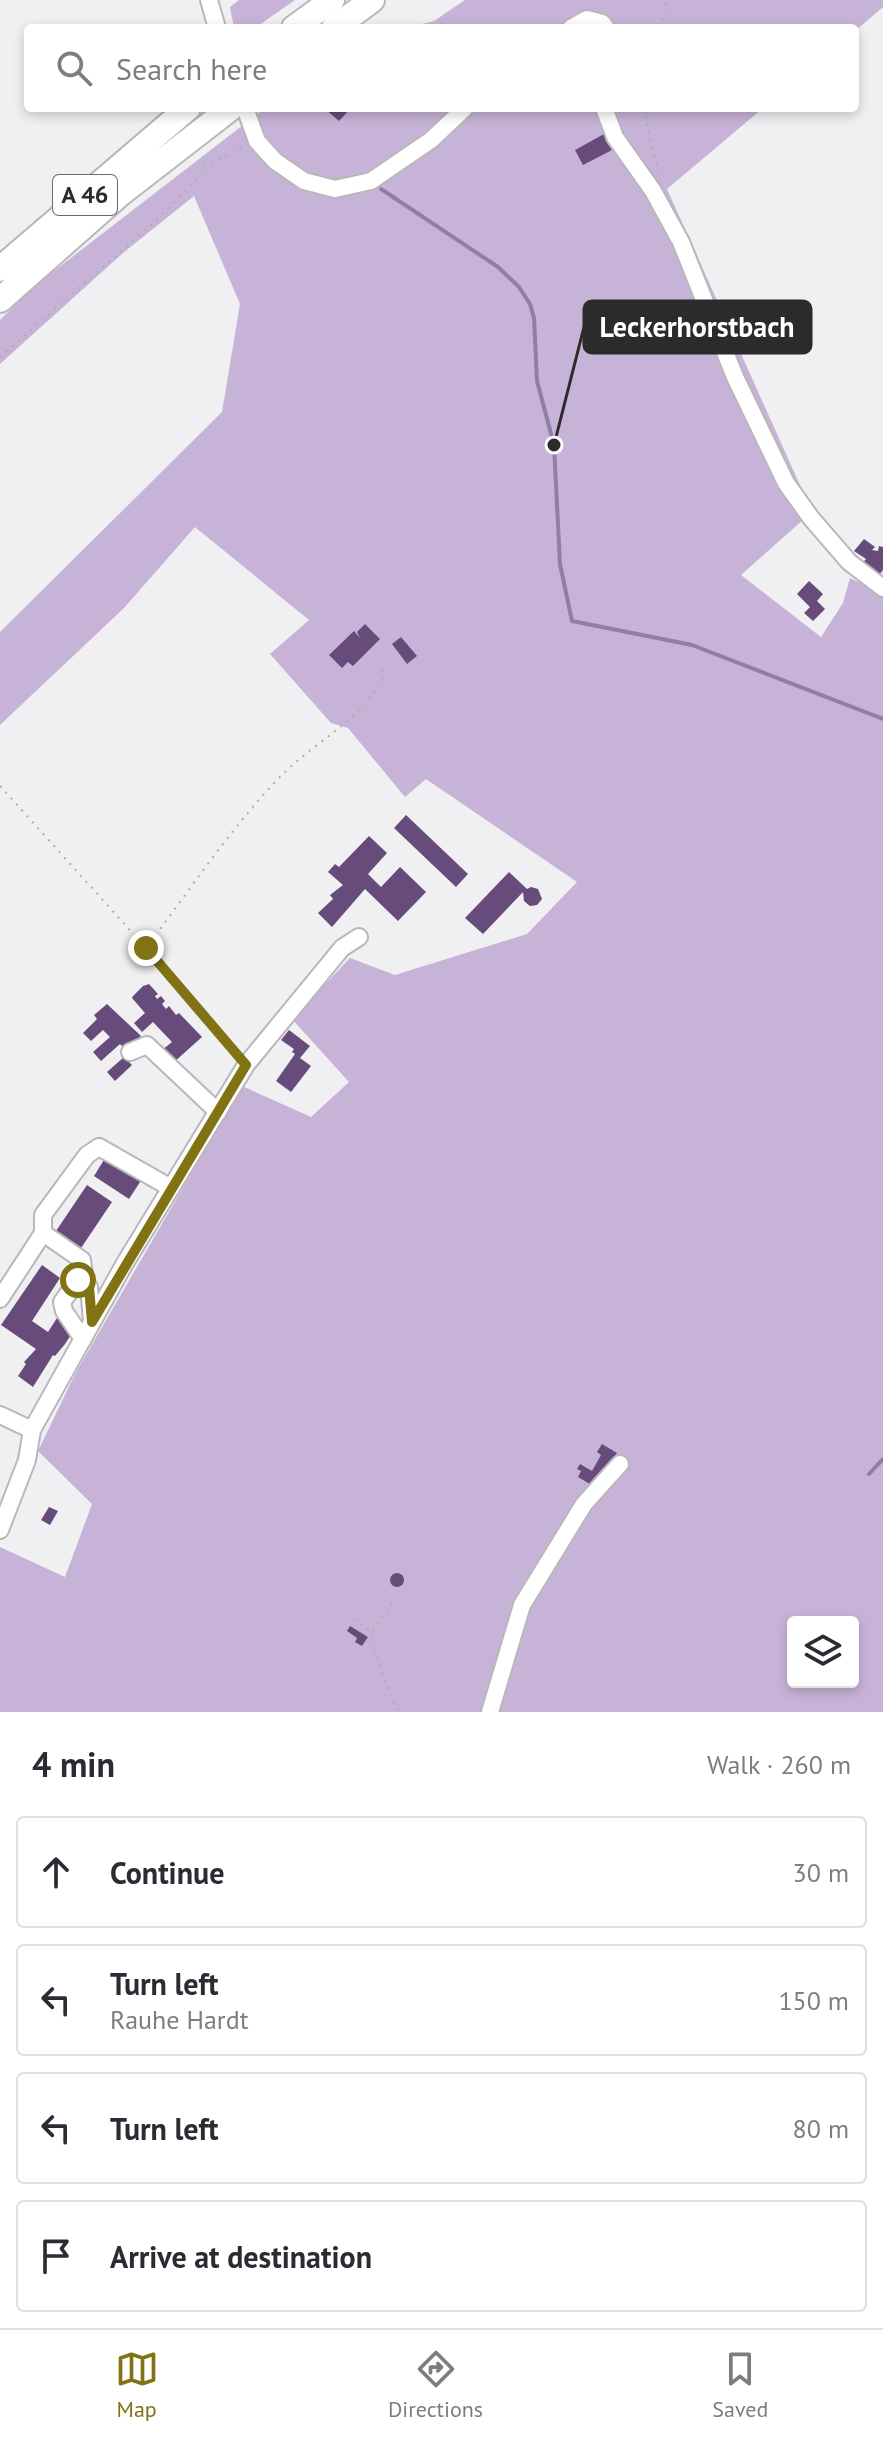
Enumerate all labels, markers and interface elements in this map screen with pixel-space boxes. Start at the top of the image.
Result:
search box [24,24,859,112]
icon: search [52,46,96,90]
text: Search here [116,49,267,88]
road number: A 46 [53,175,117,215]
callout: Leckerhorstbach [584,301,811,353]
text: Leckerhorstbach [599,308,795,345]
route end [128,930,164,966]
route start [60,1262,96,1298]
map controls [787,1616,859,1688]
button: layers [787,1616,859,1688]
text: 4 min [32,1742,115,1786]
text: Walk · 260 m [707,1748,851,1781]
icon: ahead [34,1850,78,1894]
text: Continue [110,1853,224,1892]
text: 30 m [793,1856,849,1889]
text: Turn left [110,1964,218,2003]
icon: left [34,1978,78,2022]
text: 150 m [778,1984,849,2017]
text: Rauhe Hardt [110,2003,249,2036]
icon: left [34,2106,78,2150]
text: Turn left [110,2109,218,2148]
text: 80 m [793,2112,849,2145]
icon: arrive [34,2234,78,2278]
text: Arrive at destination [110,2237,372,2276]
tab: Map [115,2347,159,2423]
tab: Directions [388,2347,483,2423]
tab: Saved [712,2347,768,2423]

